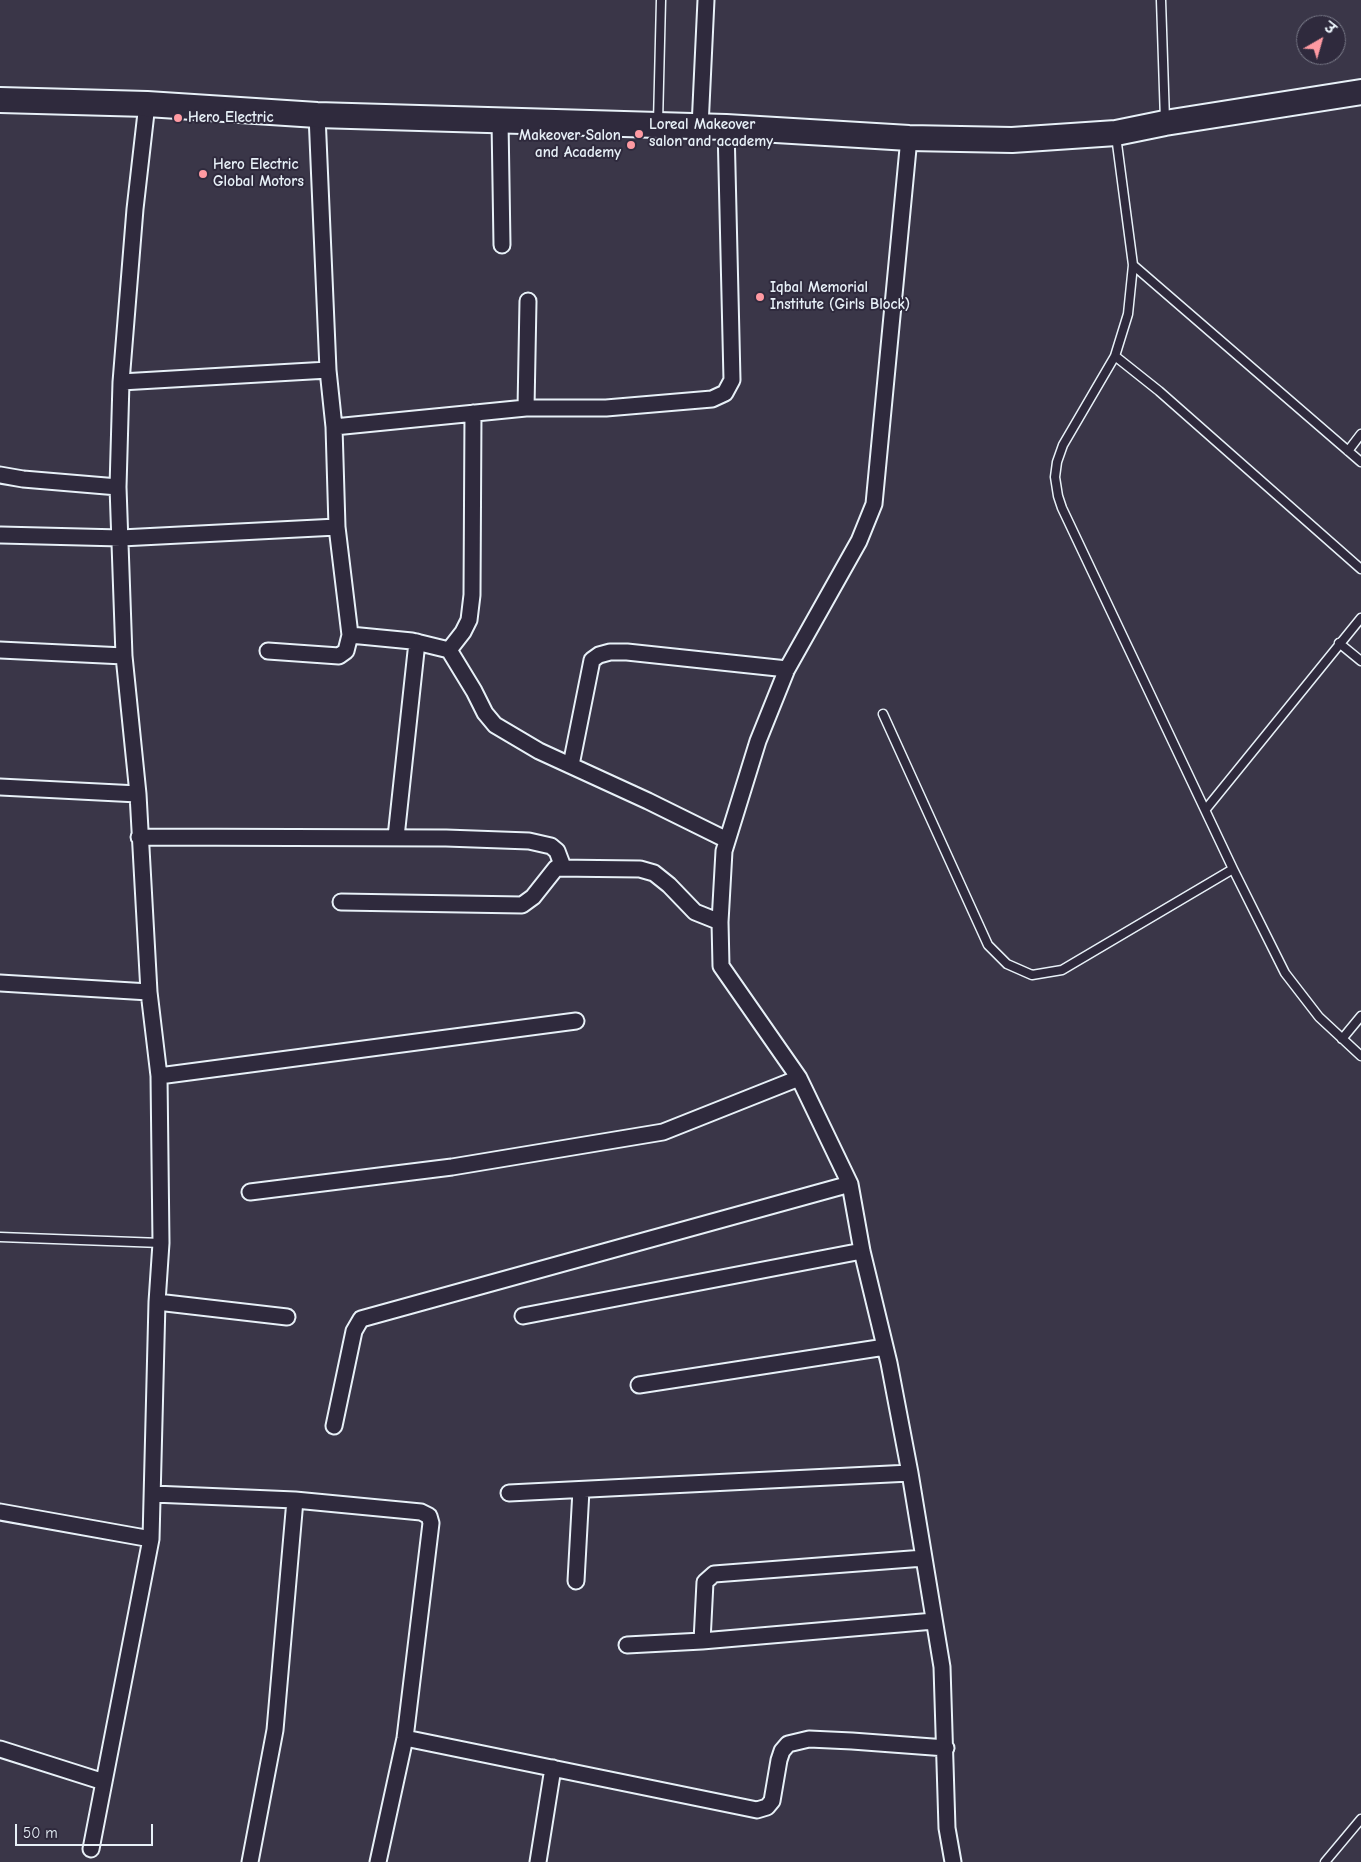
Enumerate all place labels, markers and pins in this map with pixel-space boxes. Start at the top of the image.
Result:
place label: Hero Electric [188,109,274,127]
marker: Hero Electric [172,112,184,124]
place label: Loreal Makeover salon and academy [649,116,773,151]
place label: Makeover Salon and Academy [519,127,621,162]
marker: Loreal Makeover salon and academy [633,128,645,140]
marker: Makeover Salon and Academy [625,139,637,151]
place label: Hero Electric Global Motors [213,156,304,191]
marker: Hero Electric Global Motors [197,168,209,180]
place label: Iqbal Memorial Institute (Girls Block) [770,279,910,314]
marker: Iqbal Memorial Institute (Girls Block) [754,291,766,303]

